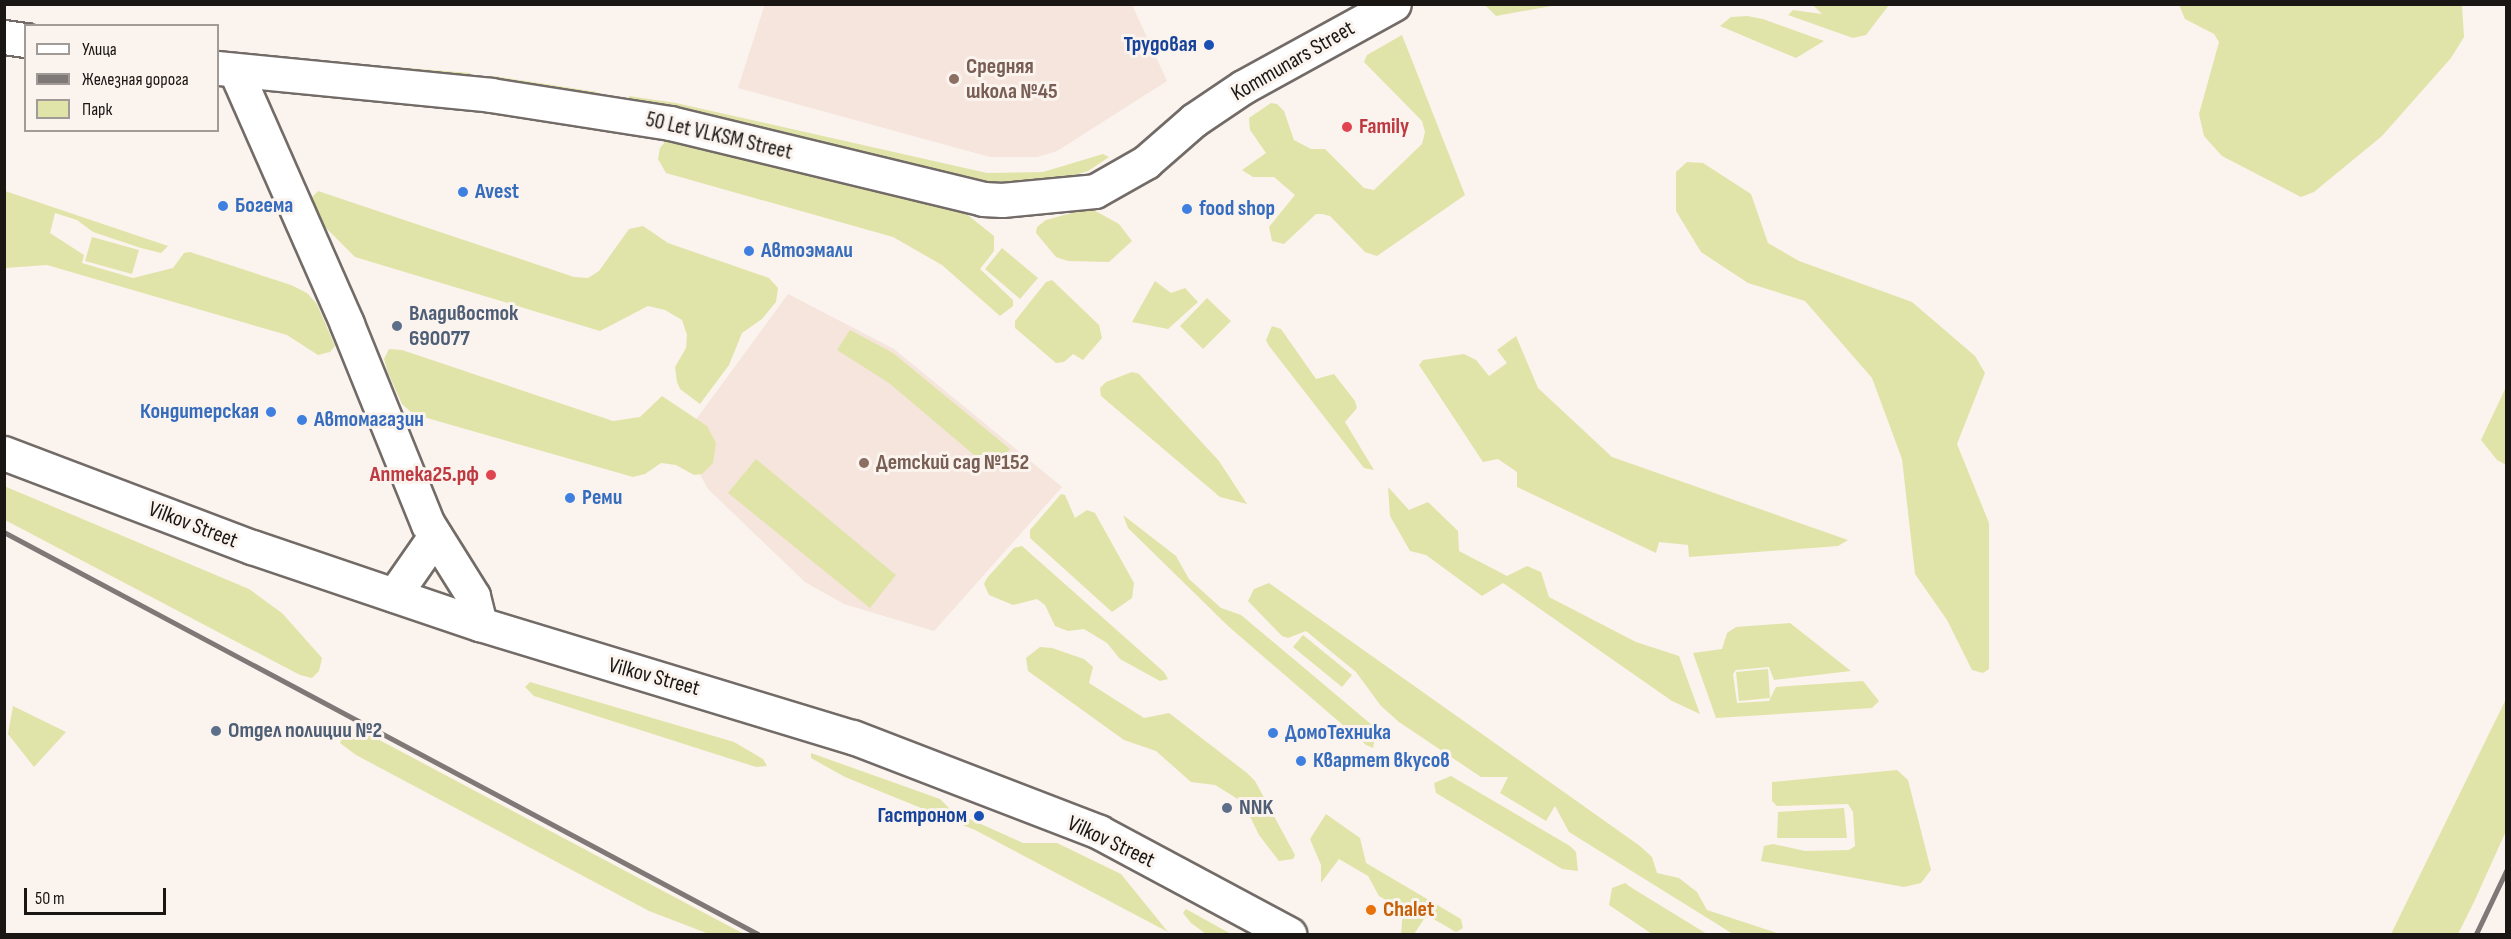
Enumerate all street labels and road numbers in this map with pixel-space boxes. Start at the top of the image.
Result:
street label: Kommunars Street [1227,15,1359,107]
street label: 50 Let VLKSM Street [643,106,795,166]
street label: Vilkov Street [145,496,241,554]
street label: Vilkov Street [605,652,703,702]
street label: Vilkov Street [1063,810,1159,874]

